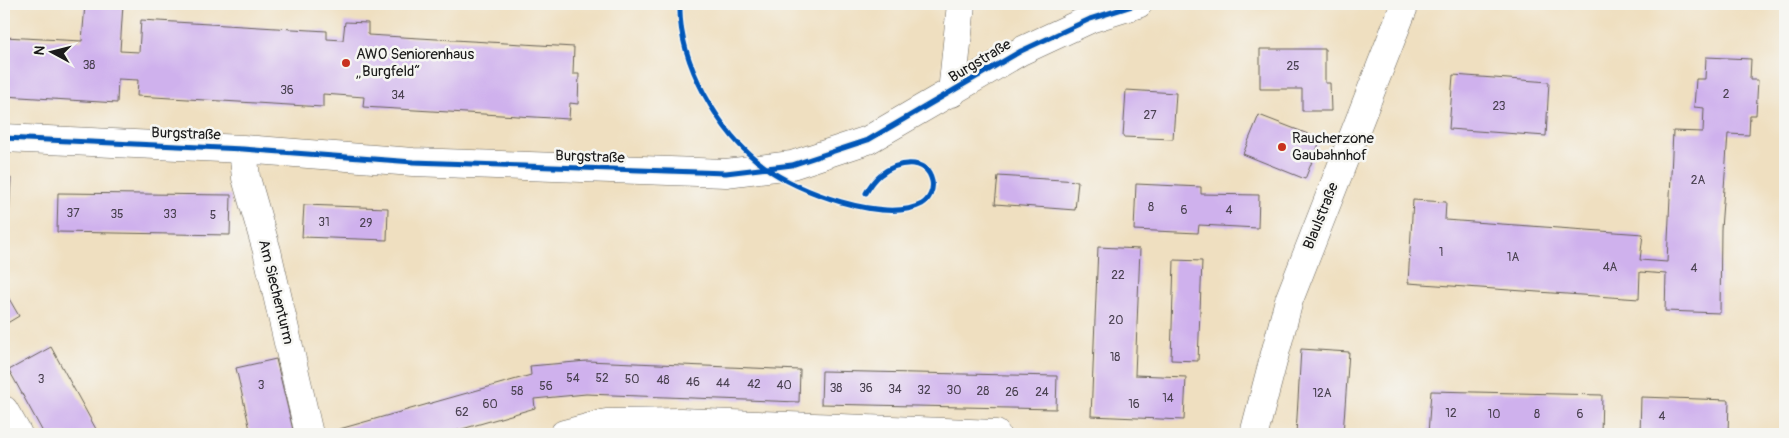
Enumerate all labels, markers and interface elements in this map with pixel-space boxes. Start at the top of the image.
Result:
north arrow [28,28,78,78]
street label: Burgstraße [945,35,1015,87]
text: N [31,45,49,56]
place label: AWO Seniorenhaus „Burgfeld“ [356,45,474,81]
marker: AWO Seniorenhaus „Burgfeld“ [340,57,352,69]
house number: 38 [83,58,95,73]
house number: 25 [1286,59,1300,74]
house number: 36 [280,83,294,98]
house number: 2 [1723,87,1730,102]
house number: 34 [391,88,405,103]
house number: 23 [1492,99,1506,114]
house number: 27 [1143,108,1157,123]
street label: Burgstraße [151,123,222,145]
place label: Raucherzone Gaubahnhof [1292,129,1375,165]
marker: Raucherzone Gaubahnhof [1276,141,1288,153]
street label: Burgstraße [555,146,626,168]
house number: 2A [1691,173,1705,188]
street label: Blaulstraße [1299,179,1343,252]
house number: 8 [1148,200,1154,215]
house number: 6 [1181,203,1188,218]
house number: 4 [1226,203,1233,218]
house number: 37 [66,206,80,221]
house number: 35 [110,207,124,222]
house number: 33 [163,207,177,222]
house number: 5 [210,208,216,223]
house number: 31 [318,215,330,230]
house number: 29 [360,216,372,231]
street label: Am Siechenturm [254,238,298,346]
house number: 1 [1439,245,1443,260]
house number: 1A [1507,250,1519,265]
house number: 4A [1603,260,1618,275]
house number: 4 [1691,261,1698,276]
house number: 22 [1111,268,1125,283]
house number: 20 [1109,313,1123,328]
house number: 18 [1110,350,1120,365]
house number: 54 [566,371,580,386]
house number: 52 [595,371,609,386]
house number: 3 [38,372,45,387]
house number: 50 [625,372,639,387]
house number: 48 [656,373,670,388]
house number: 46 [686,375,700,390]
house number: 44 [716,376,730,391]
house number: 42 [747,377,761,392]
house number: 3 [258,378,265,393]
house number: 40 [776,378,792,393]
house number: 56 [539,379,553,394]
house number: 38 [830,381,842,396]
house number: 36 [859,381,873,396]
house number: 34 [888,382,902,397]
house number: 32 [917,383,931,398]
house number: 30 [947,383,961,398]
house number: 58 [511,384,523,399]
house number: 28 [977,384,989,399]
house number: 26 [1005,385,1019,400]
house number: 24 [1035,385,1049,400]
house number: 12A [1312,386,1332,401]
house number: 14 [1162,391,1174,406]
house number: 60 [482,397,498,412]
house number: 16 [1128,397,1140,412]
house number: 62 [455,405,469,420]
house number: 12 [1445,406,1457,421]
house number: 10 [1488,407,1500,422]
house number: 8 [1534,407,1540,422]
house number: 6 [1577,407,1584,422]
house number: 4 [1659,409,1666,424]

